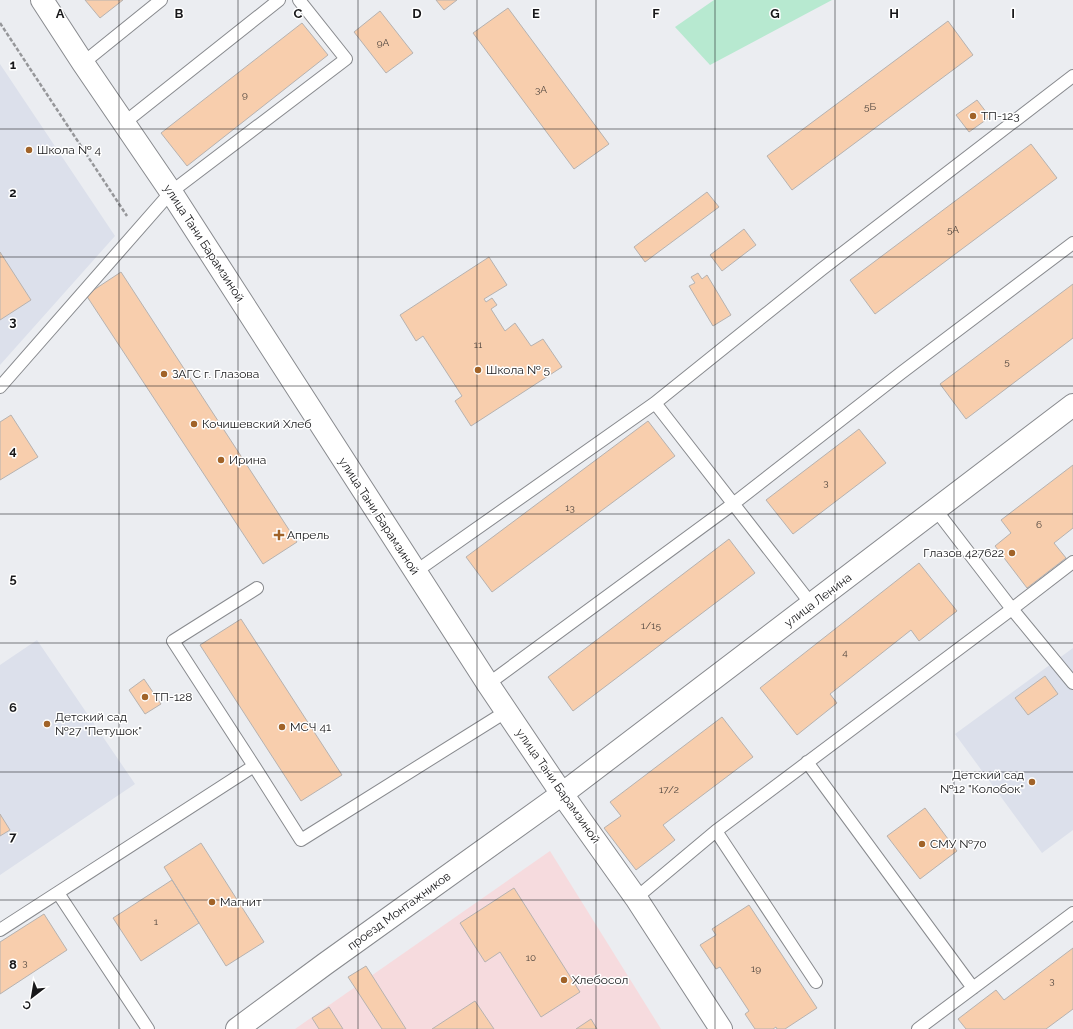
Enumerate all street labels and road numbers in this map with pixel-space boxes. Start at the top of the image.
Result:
street label: улица Тани Барамзиной [161,182,247,304]
street label: улица Тани Барамзиной [336,455,422,577]
street label: улица Ленина [782,570,854,630]
street label: улица Тани Барамзиной [513,726,603,846]
street label: проезд Монтажников [345,869,453,953]

